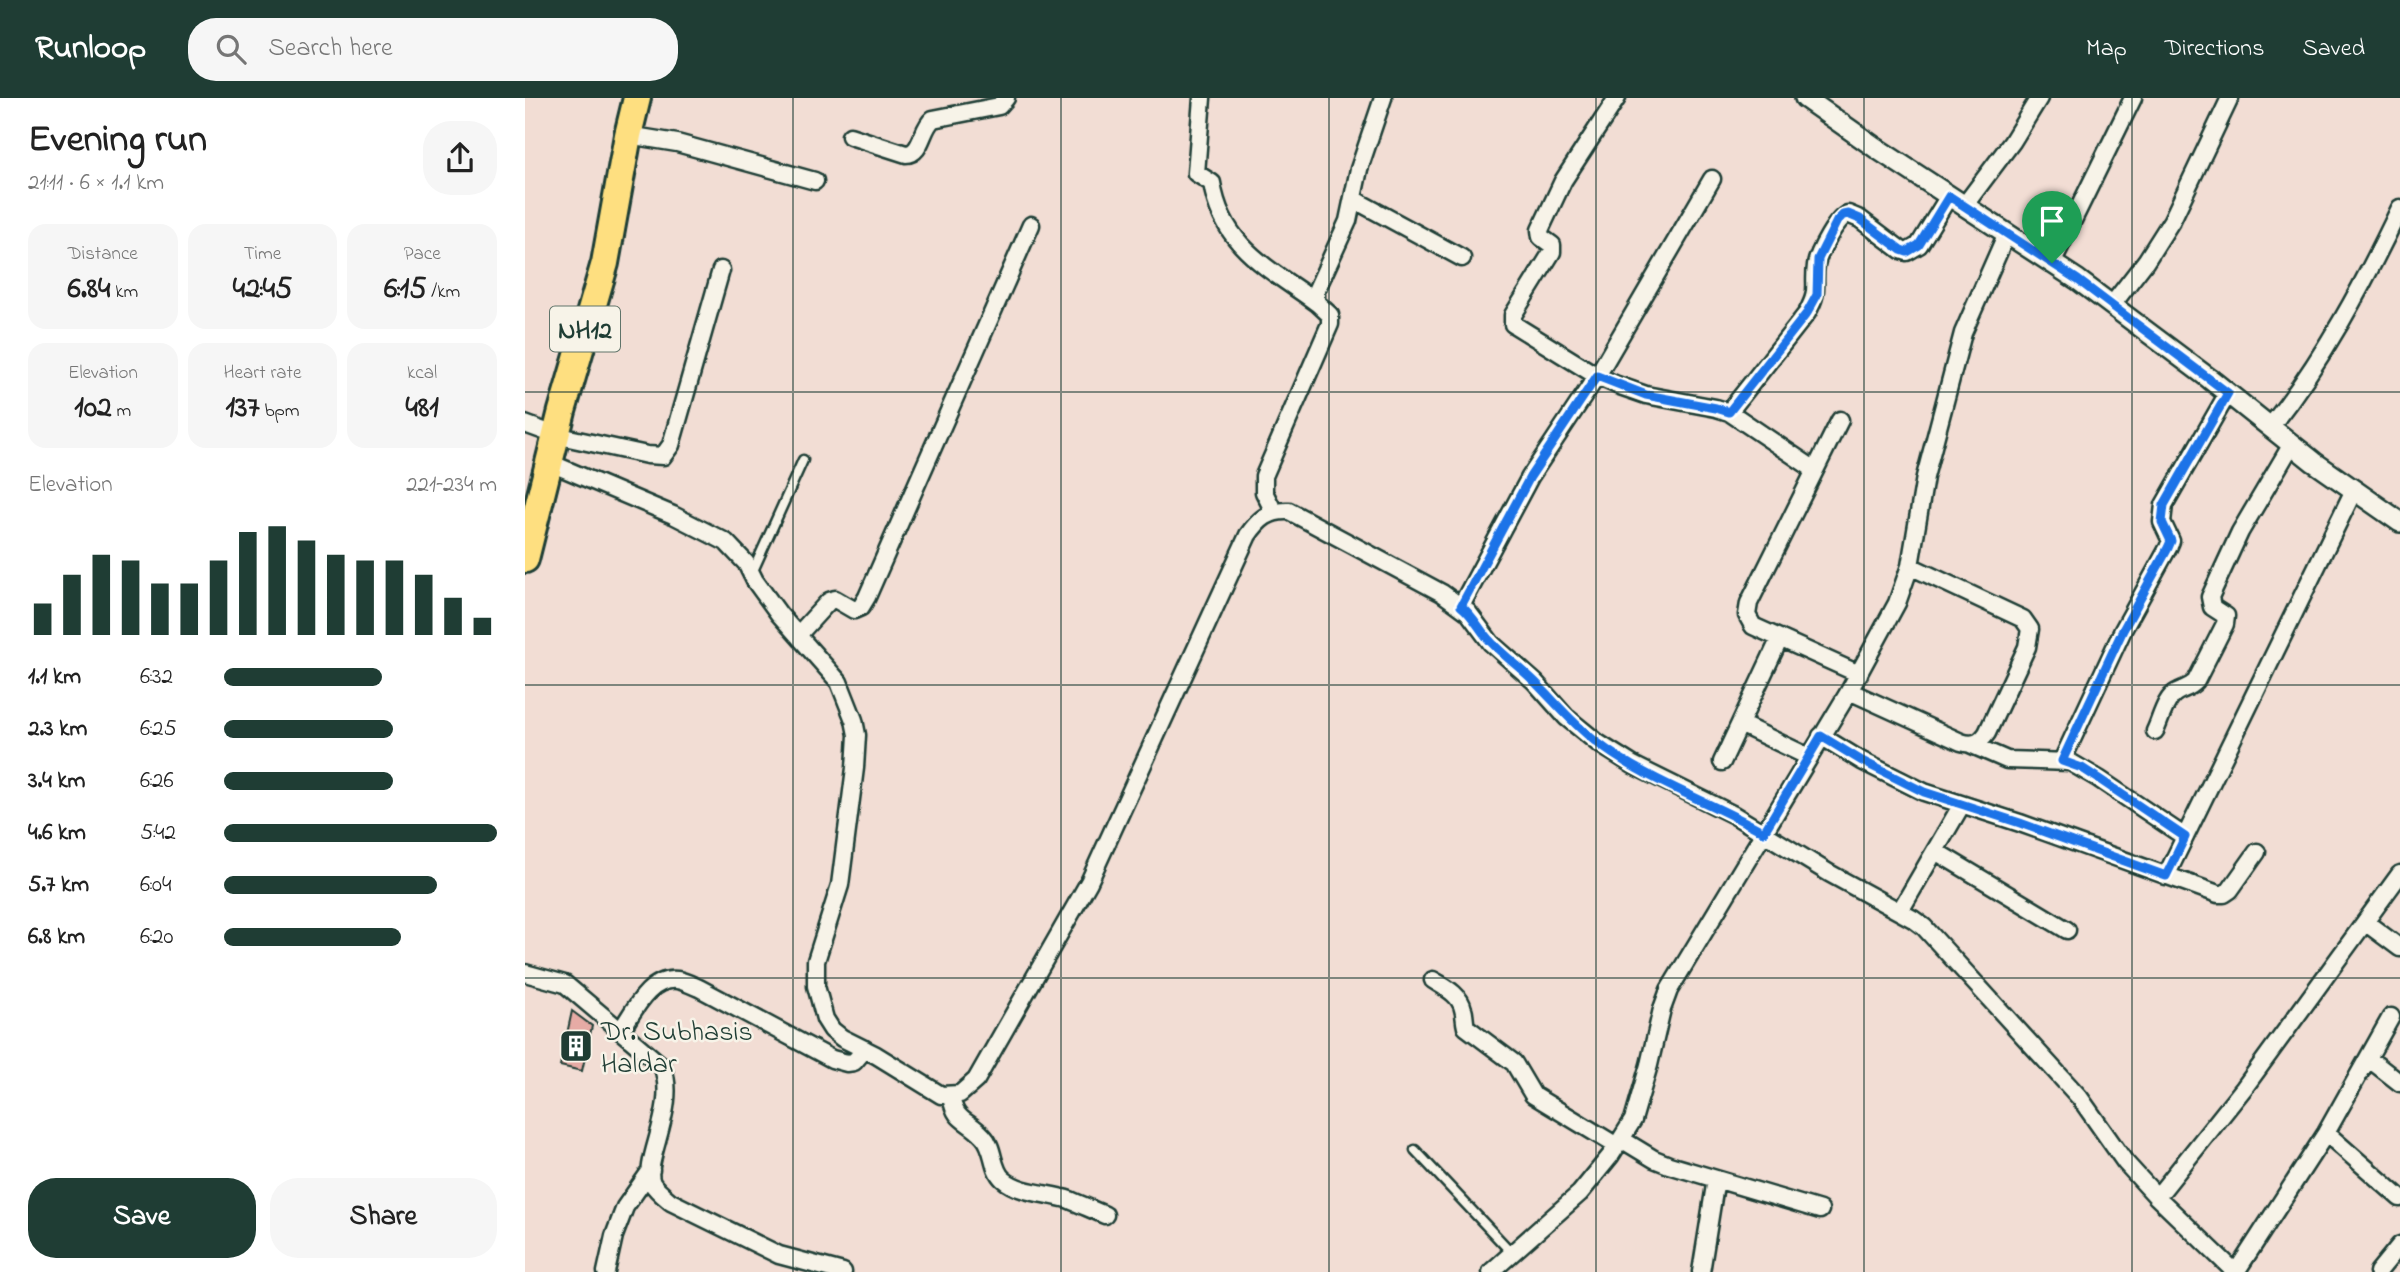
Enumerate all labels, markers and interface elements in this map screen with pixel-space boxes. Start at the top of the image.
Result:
search box [188,18,678,81]
text: Runloop [35,25,146,73]
icon: search [212,30,250,68]
text: Search here [268,30,393,68]
text: Map [2086,32,2127,67]
text: Directions [2165,32,2264,67]
text: Saved [2302,32,2365,67]
text: Evening run [28,113,207,169]
button: share [423,121,497,195]
text: 21:11 · 6 × 1.1 km [28,167,164,200]
pin [2022,191,2082,263]
icon: arrive [2033,202,2071,240]
text: Distance [68,241,138,268]
text: Time [244,241,281,268]
text: Pace [404,241,441,268]
text: 6.84 [67,268,110,312]
text: 42:45 [233,268,292,312]
text: 6:15 [384,268,427,312]
text: km [110,279,138,306]
text: /km [427,279,460,306]
road number: NH12 [550,306,620,352]
text: Elevation [68,360,138,387]
text: Heart rate [224,360,301,387]
text: kcal [407,360,437,387]
text: 102 [74,387,112,431]
text: 137 [225,387,260,431]
text: 481 [406,387,439,431]
text: m [112,398,131,425]
text: bpm [260,398,300,425]
text: Elevation [28,469,113,502]
text: 221–234 m [406,469,497,502]
text: 1.1 km [28,661,81,694]
text: 6:32 [140,661,173,694]
text: 2.3 km [28,713,87,746]
text: 6:25 [140,713,177,746]
text: 3.4 km [28,765,85,798]
text: 6:26 [140,765,174,798]
text: 4.6 km [28,817,86,850]
text: 5:42 [140,817,176,850]
text: 5.7 km [28,869,89,902]
text: 6:04 [140,869,172,902]
text: 6.8 km [28,921,85,954]
text: 6:20 [140,921,173,954]
place label: Dr. Subhasis Haldar [600,1013,753,1086]
building icon: Dr. Subhasis Haldar [557,1027,595,1065]
button: Save [28,1178,256,1258]
button: Share [270,1178,497,1258]

